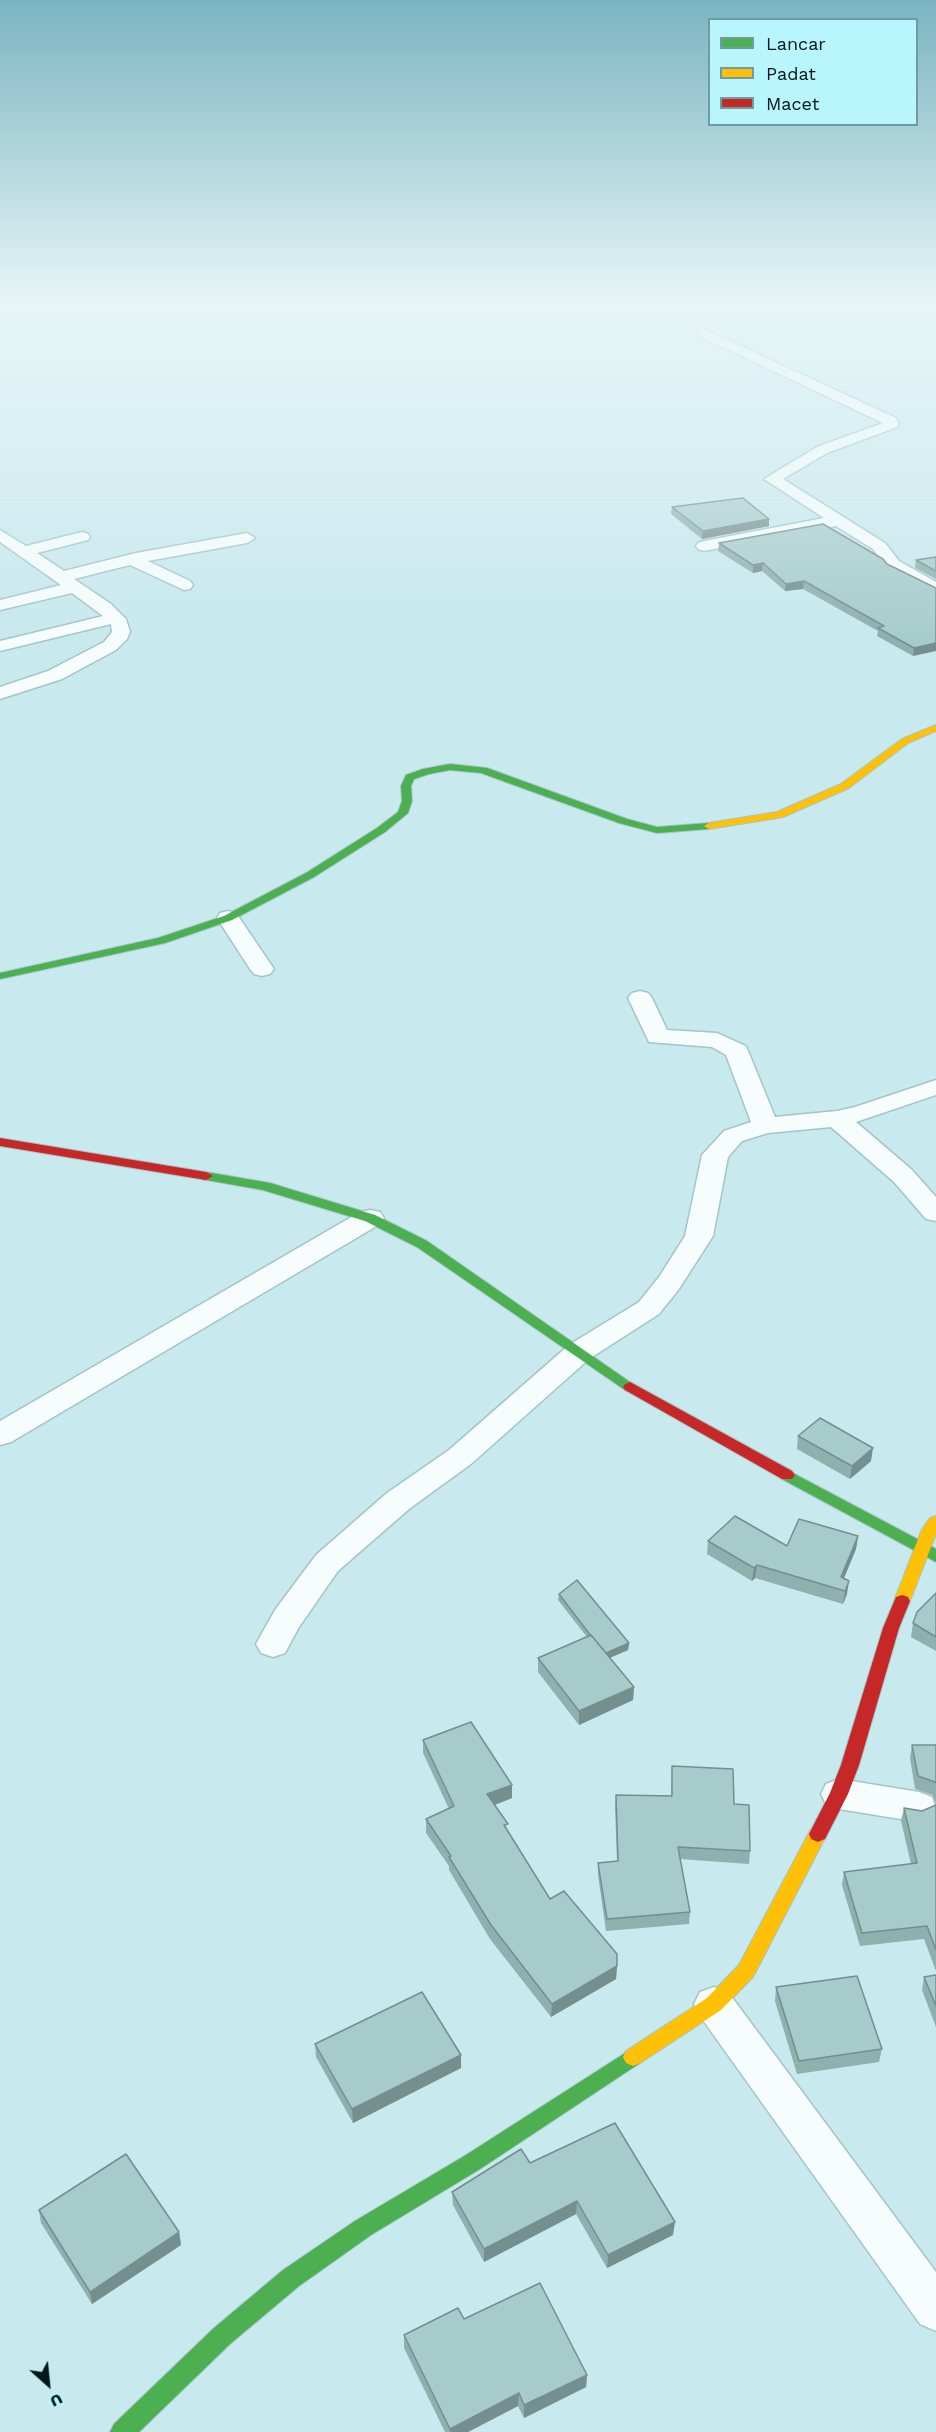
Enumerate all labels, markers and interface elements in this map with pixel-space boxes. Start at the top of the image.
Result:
legend [708,18,918,126]
text: Lancar [766,33,826,54]
text: Padat [766,63,816,84]
text: Macet [766,93,819,114]
north arrow [18,2354,78,2414]
text: U [47,2389,66,2412]

